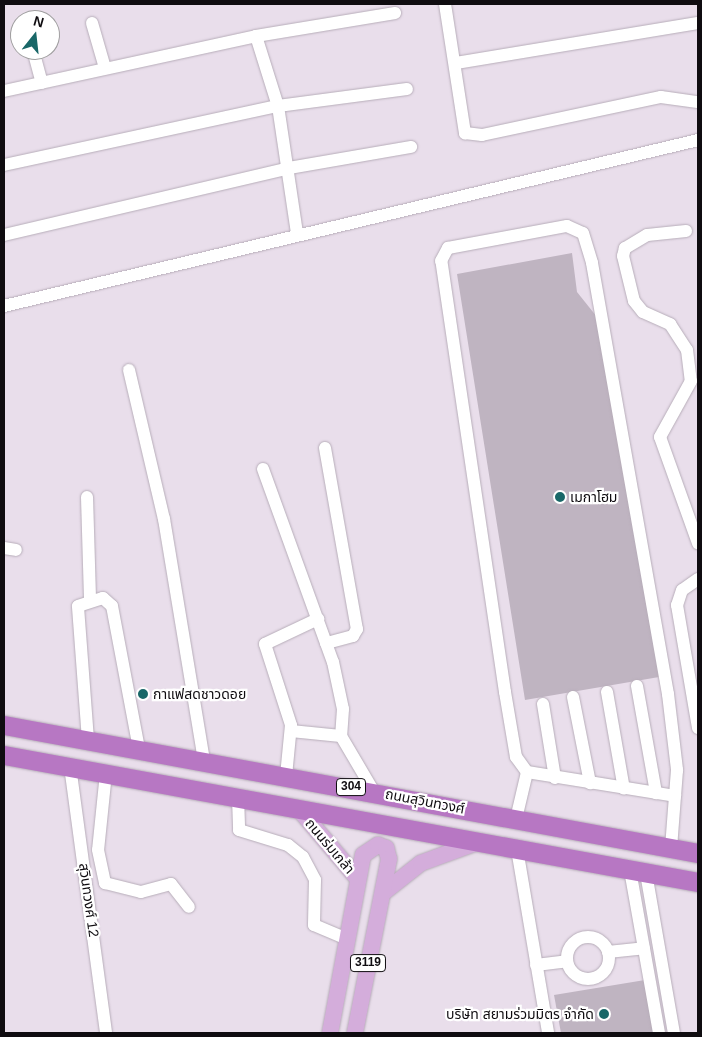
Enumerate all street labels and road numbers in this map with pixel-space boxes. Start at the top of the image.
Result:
road number: 304 [335,778,367,796]
street label: ถนนสุวินทวงศ์ [384,785,466,817]
street label: ถนนร่มเกล้า [302,815,358,877]
street label: สุวินทวงศ์ 12 [75,862,103,938]
road number: 3119 [349,954,387,972]

